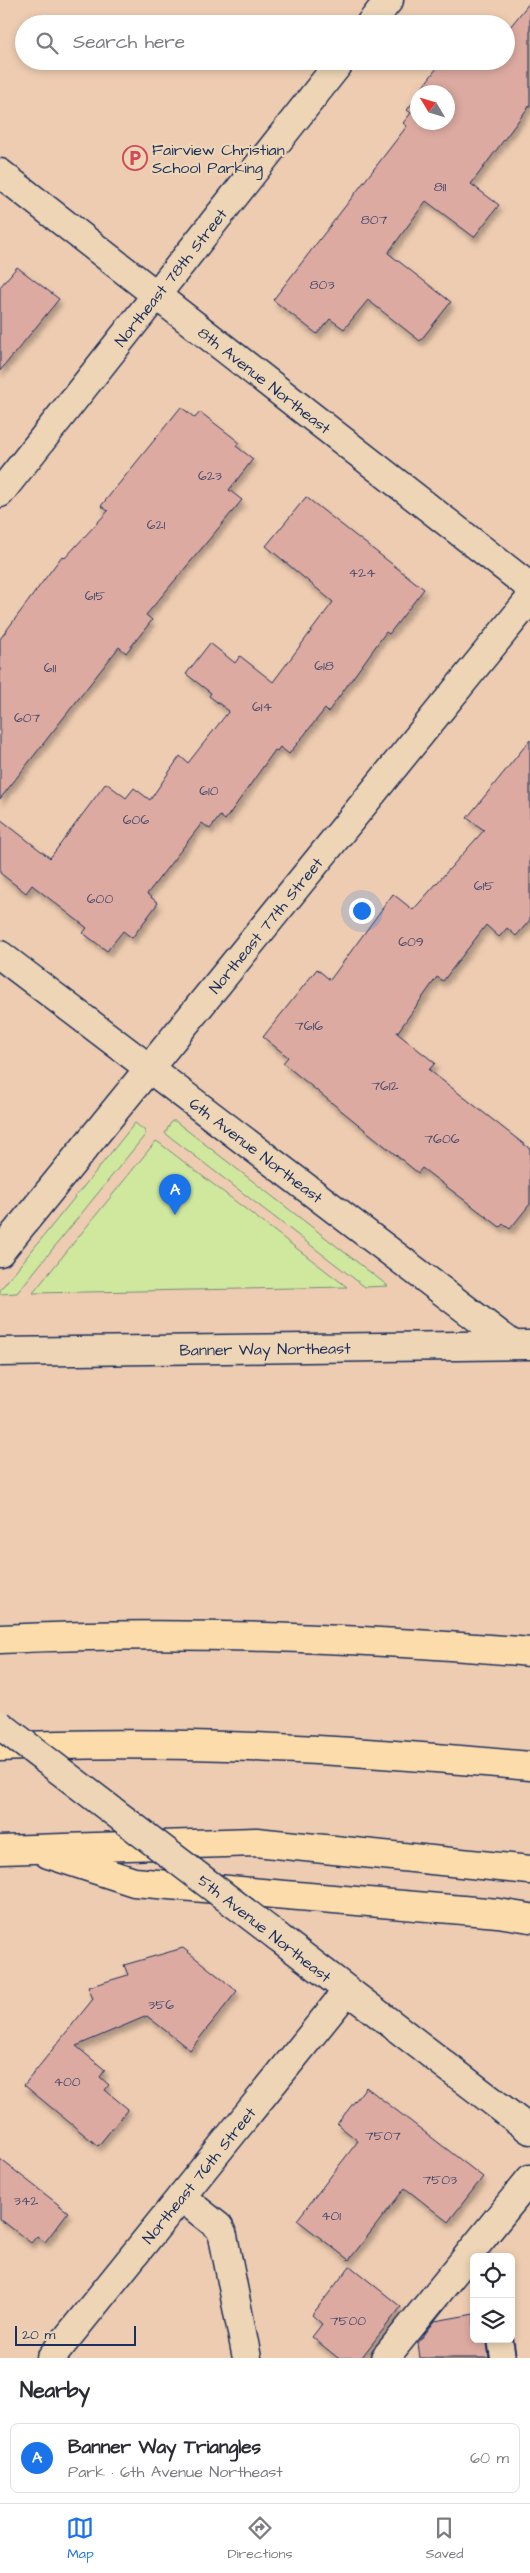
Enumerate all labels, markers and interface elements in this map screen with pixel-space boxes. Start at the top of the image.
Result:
search box [15,15,515,70]
icon: search [33,29,61,57]
text: Search here [73,29,185,56]
north arrow [410,85,455,130]
place label: Fairview Christian School Parking [152,139,285,180]
parking icon: Fairview Christian School Parking [122,145,148,171]
house number: 811 [434,177,447,197]
street label: Northeast 78th Street [110,204,233,351]
house number: 807 [361,210,388,230]
house number: 803 [309,275,335,295]
street label: 8th Avenue Northeast [193,322,336,440]
house number: 623 [198,466,222,486]
house number: 621 [147,515,165,535]
house number: 424 [348,563,376,583]
house number: 615 [85,586,105,606]
house number: 618 [314,656,334,676]
house number: 611 [44,658,56,678]
house number: 614 [252,697,273,717]
house number: 607 [14,708,40,728]
house number: 610 [199,781,219,801]
house number: 606 [123,810,149,830]
street label: Northeast 77th Street [204,852,328,999]
house number: 615 [474,876,494,896]
house number: 600 [87,889,113,909]
your location [349,898,375,924]
house number: 609 [398,932,424,952]
house number: 7616 [295,1016,323,1036]
house number: 7612 [371,1076,399,1096]
street label: 6th Avenue Northeast [184,1093,328,1209]
house number: 7606 [425,1129,460,1149]
pin: A [159,1174,191,1215]
street label: Banner Way Northeast [179,1337,351,1362]
street label: 5th Avenue Northeast [193,1870,336,1988]
house number: 356 [148,1995,174,2015]
house number: 400 [53,2072,81,2092]
street label: Northeast 76th Street [137,2102,262,2249]
house number: 7507 [365,2126,401,2146]
house number: 7503 [423,2170,457,2190]
house number: 342 [14,2191,38,2211]
house number: 401 [321,2206,341,2226]
map controls [470,2253,515,2343]
button: locate [470,2253,515,2298]
button: layers [470,2298,515,2343]
house number: 7500 [330,2311,366,2331]
scale bar [15,2323,136,2346]
text: 20 m [22,2325,55,2345]
text: Nearby [20,2376,90,2405]
text: Banner Way Triangles [68,2434,261,2461]
text: A [32,2447,42,2469]
text: 60 m [470,2447,509,2469]
text: Park · 6th Avenue Northeast [68,2461,283,2483]
tab: Map [66,2514,94,2564]
tab: Directions [227,2514,292,2564]
tab: Saved [425,2514,464,2564]

